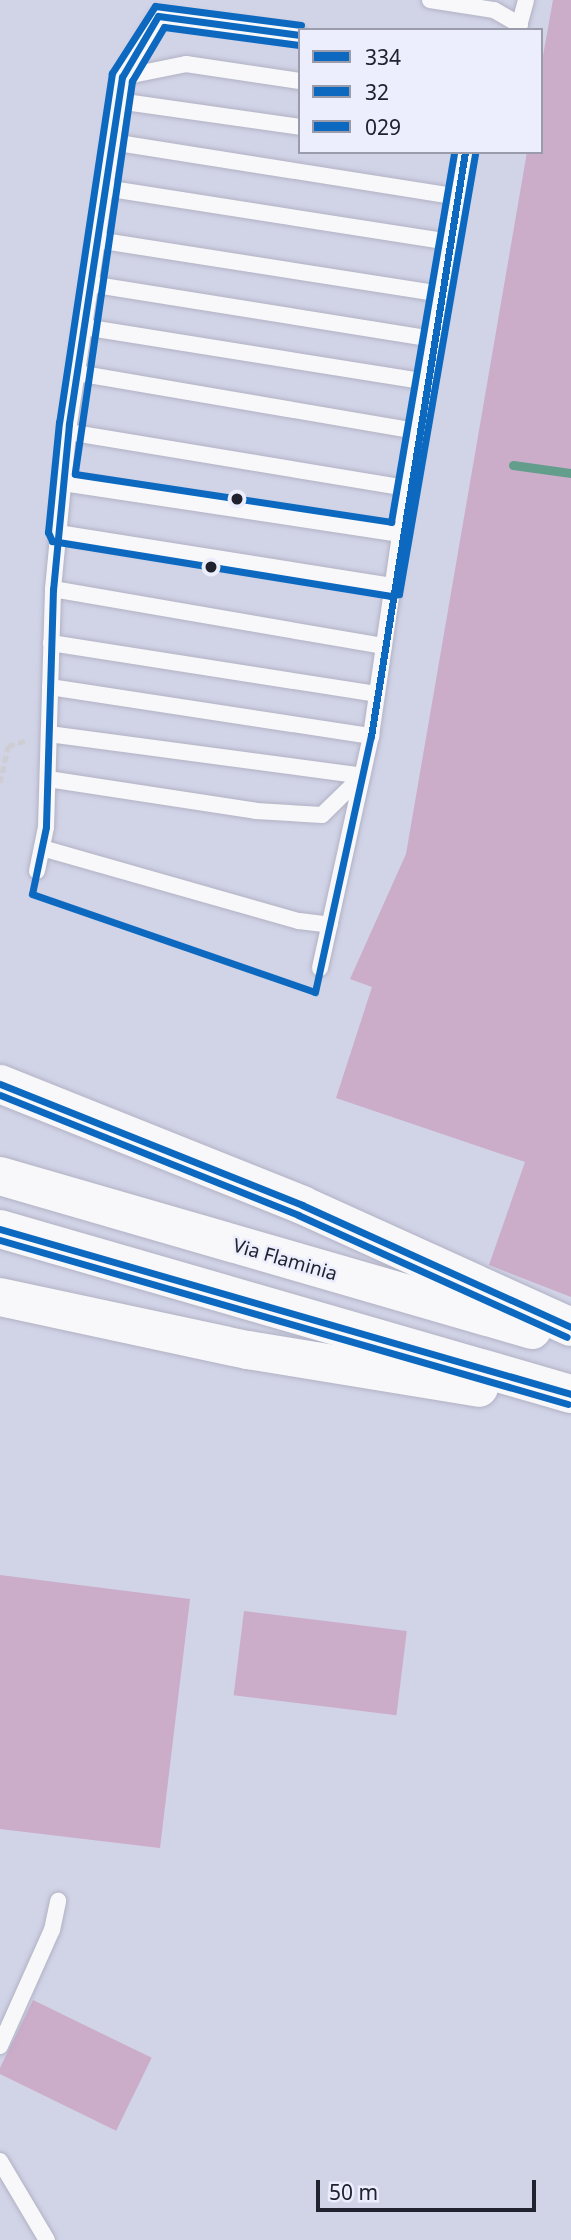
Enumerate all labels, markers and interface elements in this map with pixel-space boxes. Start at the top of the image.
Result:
legend [298,28,543,154]
text: 334 [365,43,401,71]
text: 32 [365,78,389,106]
text: 029 [365,113,401,141]
unlabelled marker [230,492,244,506]
unlabelled marker [204,560,218,574]
street label: Via Flaminia [230,1234,340,1286]
scale bar [319,2166,540,2210]
text: 50 m [329,2178,378,2206]

